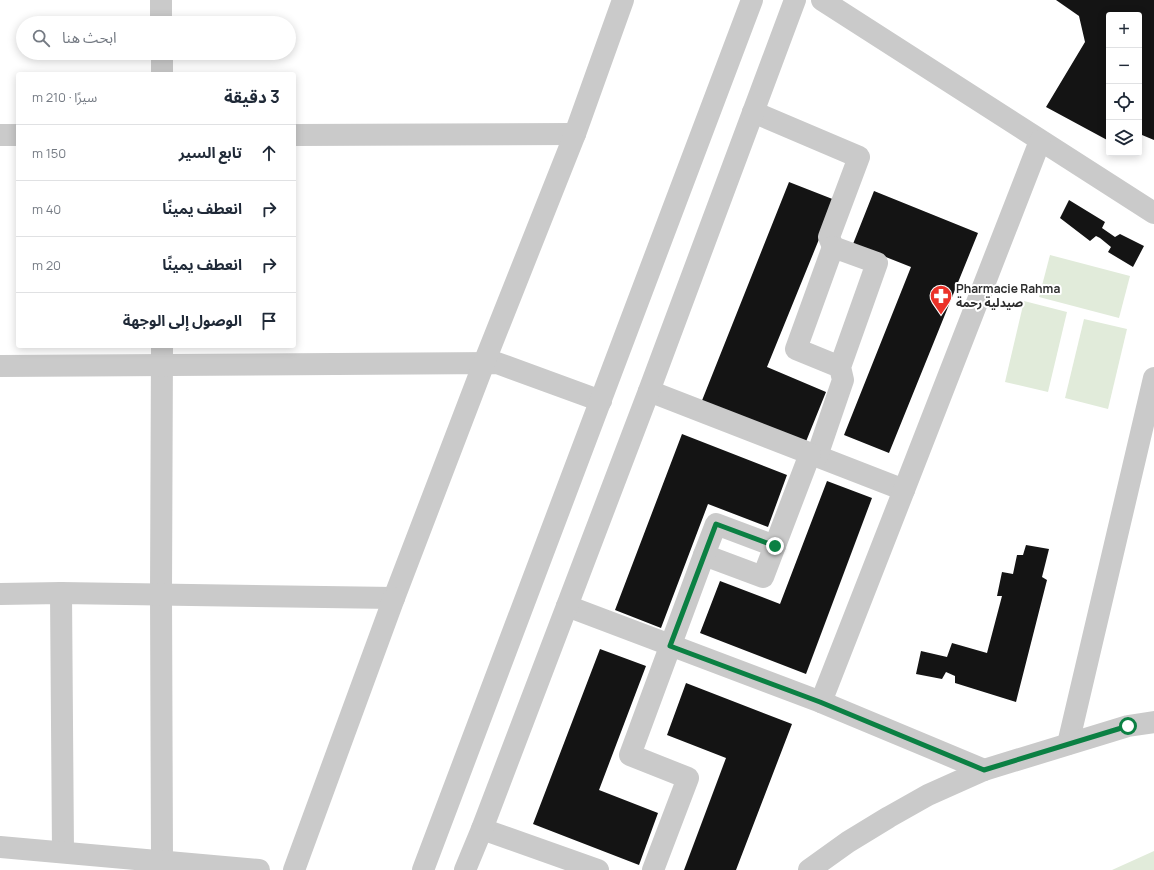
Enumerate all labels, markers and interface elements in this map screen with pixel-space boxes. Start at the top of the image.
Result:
map controls [1106,12,1142,156]
button: + [1106,12,1142,48]
search box [16,16,296,60]
icon: search [30,27,52,49]
text: ابحث هنا [62,27,117,48]
button: − [1106,48,1142,84]
button: locate [1106,84,1142,120]
text: 3 دقيقة [224,85,280,108]
text: سيرًا · 210 m [32,88,97,106]
button: layers [1106,120,1142,156]
text: تابع السير [179,142,242,163]
icon: ahead [258,142,280,164]
text: 150 m [32,144,66,162]
text: انعطف يمينًا [162,198,242,219]
icon: right [258,198,280,220]
text: 40 m [32,200,61,218]
text: انعطف يمينًا [162,254,242,275]
icon: right [258,254,280,276]
text: 20 m [32,256,61,274]
place label: Pharmacie Rahma صيدلية رحمة [956,280,1060,311]
pharmacy icon: Pharmacie Rahma صيدلية رحمة [928,283,954,316]
text: الوصول إلى الوجهة [123,310,242,331]
icon: arrive [258,310,280,332]
route end [766,537,784,555]
route start [1119,717,1137,735]

